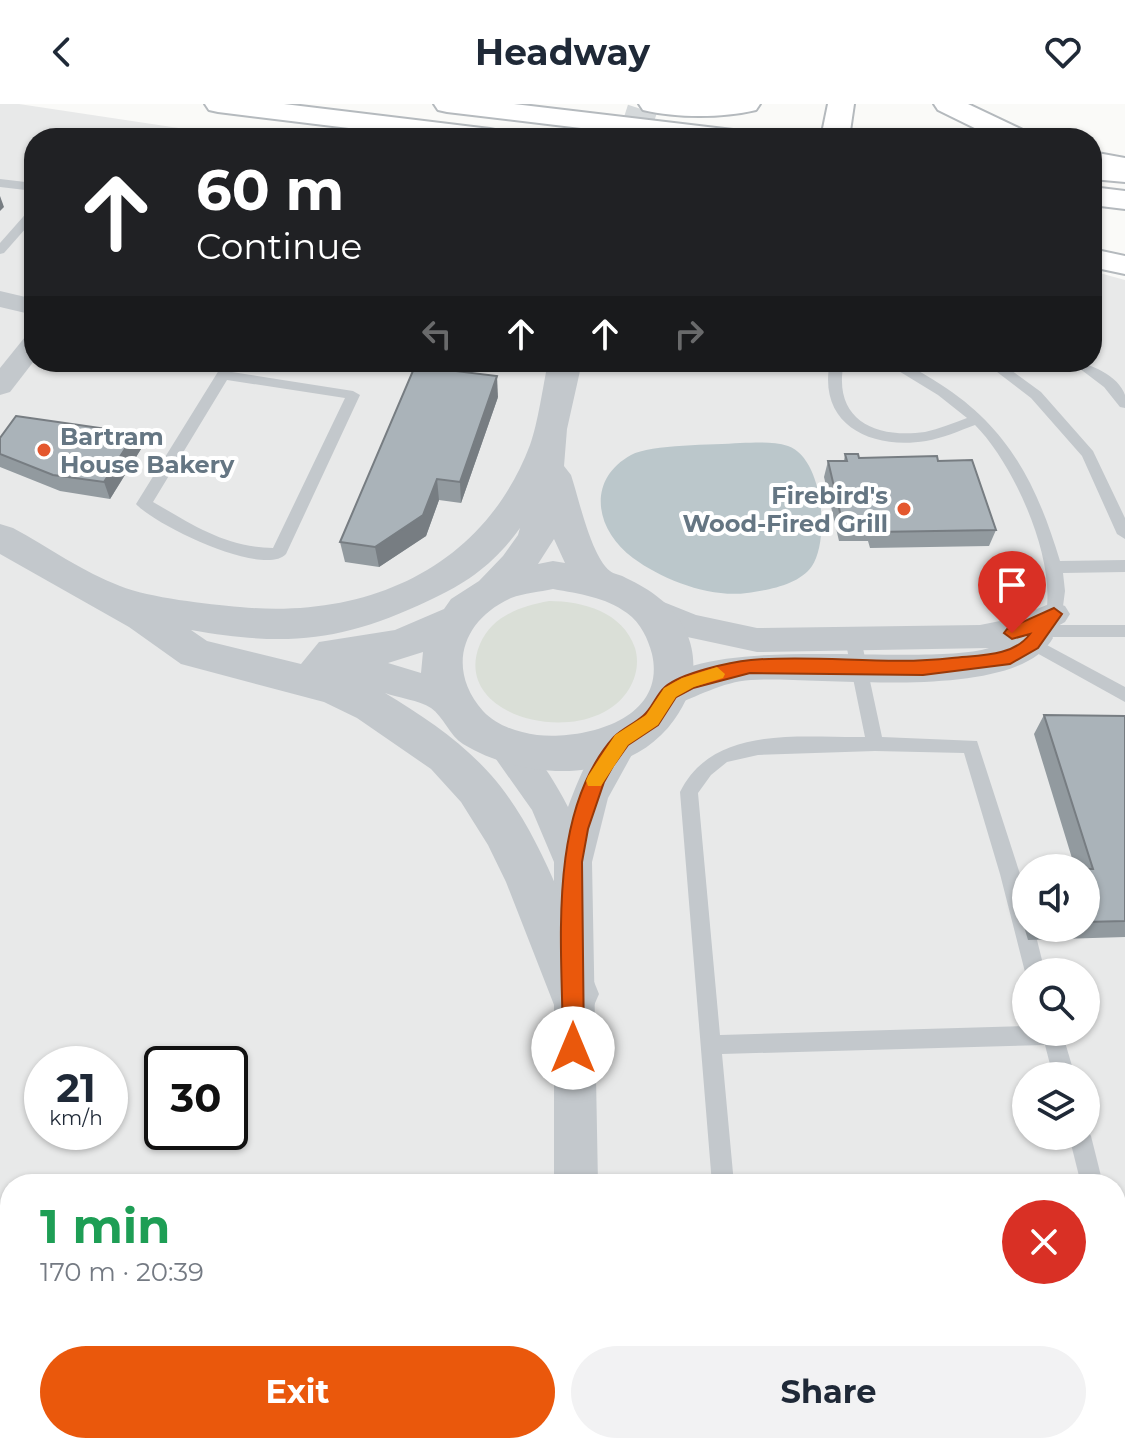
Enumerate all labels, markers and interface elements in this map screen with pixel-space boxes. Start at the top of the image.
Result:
icon: back [40,30,84,74]
text: Headway [475,30,650,74]
icon: heart [1041,30,1085,74]
text: 60 m [196,156,344,224]
icon: ahead [64,160,168,264]
text: Continue [196,224,362,268]
icon: left [415,312,459,356]
icon: ahead [499,312,543,356]
icon: ahead [583,312,627,356]
icon: right [667,312,711,356]
place label: Bartram House Bakery [60,422,235,479]
marker: Bartram House Bakery [35,441,53,459]
place label: Firebird's Wood-Fired Grill [682,481,888,538]
marker: Firebird's Wood-Fired Grill [895,500,913,518]
pin [978,551,1046,633]
icon: arrive [990,563,1034,607]
map controls [1012,854,1100,1150]
button: sound [1012,854,1100,942]
button: search [1012,958,1100,1046]
position arrow [531,1006,615,1090]
speed limit sign: 30 [144,1046,248,1150]
button: layers [1012,1062,1100,1150]
text: 21 [56,1063,96,1112]
text: km/h [49,1106,103,1130]
text: 1 min [40,1197,170,1255]
button: close [1002,1200,1086,1284]
text: 170 m · 20:39 [40,1256,204,1288]
button: Exit [40,1346,555,1438]
button: Share [571,1346,1086,1438]

